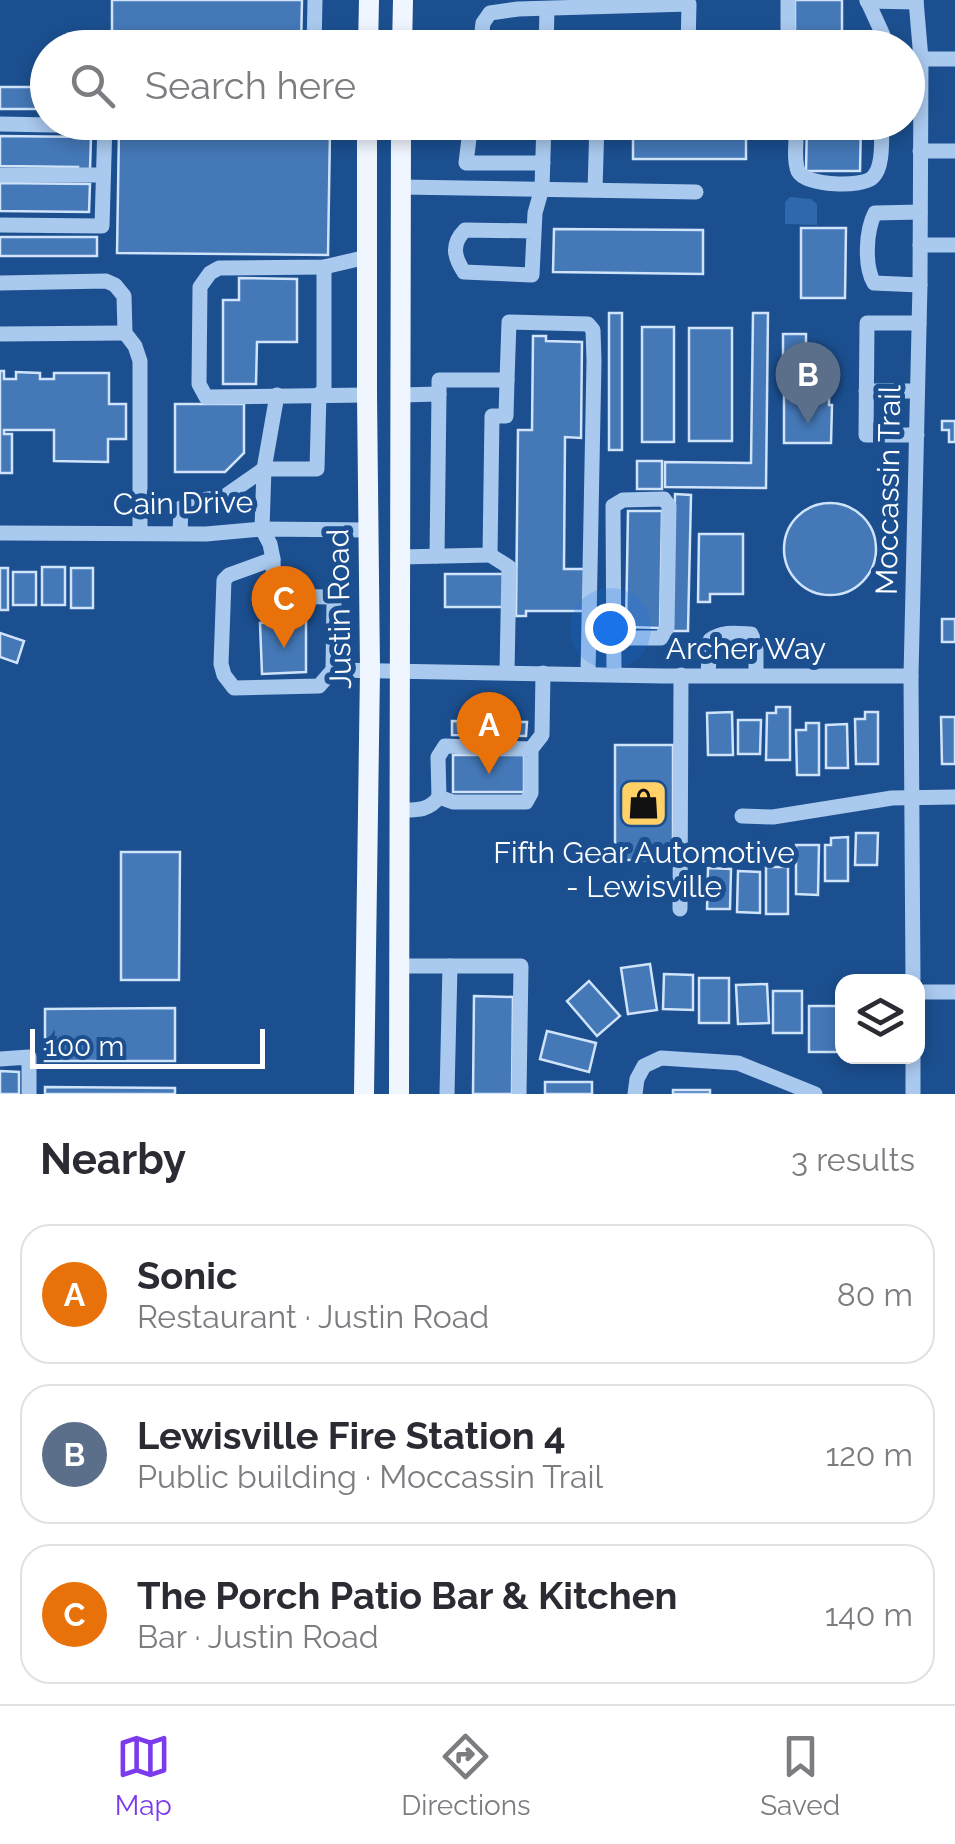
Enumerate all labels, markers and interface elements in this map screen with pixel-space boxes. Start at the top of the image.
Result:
search box [30,30,925,140]
icon: search [65,58,120,113]
text: Search here [145,63,356,108]
pin: B [776,342,840,424]
street label: Moccassin Trail [869,384,907,595]
street label: Cain Drive [113,484,253,522]
street label: Justin Road [320,529,358,689]
pin: C [252,566,316,648]
your location [585,603,636,654]
street label: Archer Way [666,631,826,666]
pin: A [456,692,522,774]
shop icon: Fifth Gear Automotive - Lewisville [618,777,670,829]
place label: Fifth Gear Automotive - Lewisville [493,835,795,904]
map controls [835,974,925,1064]
button: layers [835,974,925,1064]
scale bar [30,1024,265,1068]
text: 100 m [45,1030,124,1063]
text: Nearby [40,1135,186,1184]
text: 3 results [791,1141,915,1178]
text: Sonic [137,1253,237,1298]
text: A [64,1276,85,1313]
text: 80 m [837,1276,913,1313]
text: Restaurant · Justin Road [137,1298,489,1335]
text: Lewisville Fire Station 4 [137,1413,566,1458]
text: B [64,1436,85,1473]
text: 120 m [825,1436,913,1473]
text: Public building · Moccassin Trail [137,1458,603,1495]
text: The Porch Patio Bar & Kitchen [137,1573,677,1618]
text: C [64,1596,85,1633]
text: 140 m [825,1596,913,1633]
text: Bar · Justin Road [137,1618,379,1655]
tab: Map [115,1729,172,1822]
tab: Directions [401,1729,531,1822]
tab: Saved [760,1729,840,1822]

